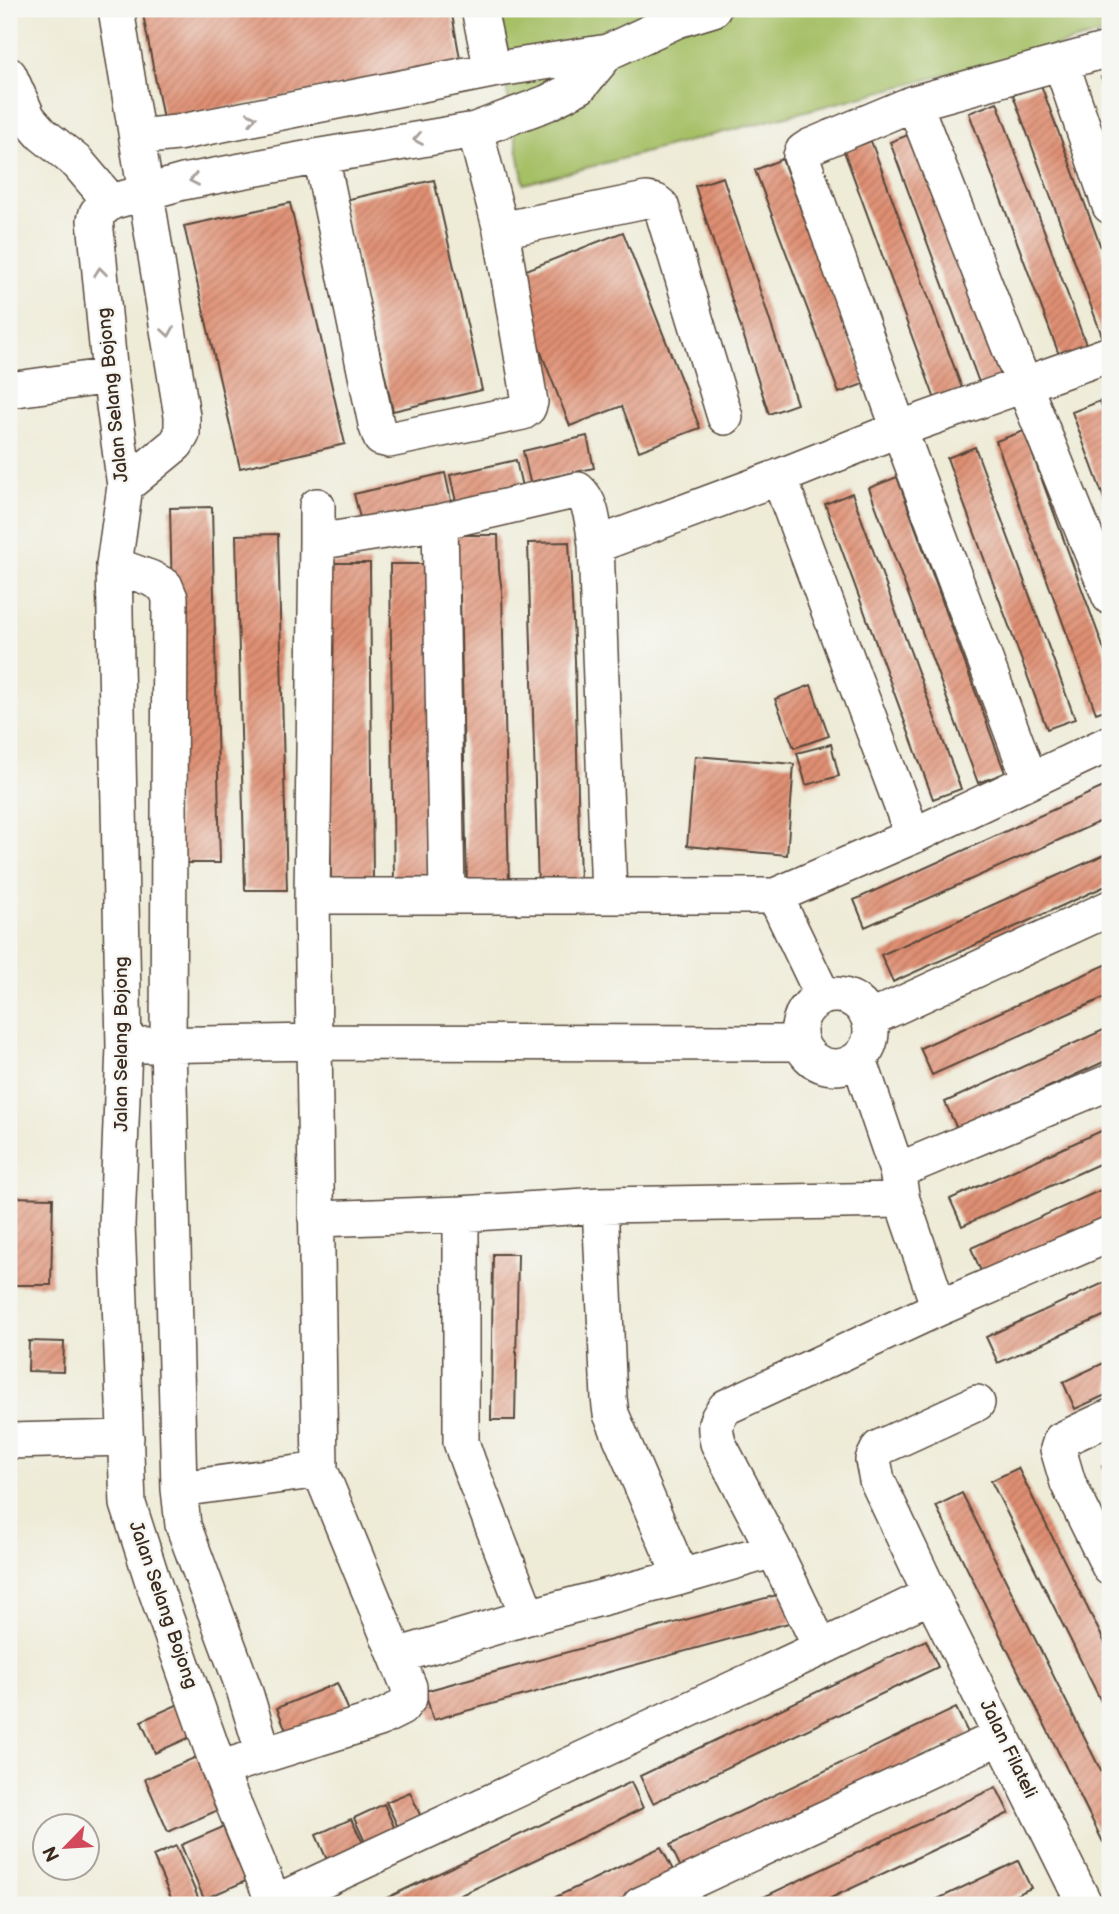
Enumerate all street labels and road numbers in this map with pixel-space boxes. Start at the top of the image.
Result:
street label: Jalan Selang Bojong [92,307,134,483]
street label: Jalan Selang Bojong [110,956,133,1132]
street label: Jalan Selang Bojong [124,1518,202,1692]
street label: Jalan Filateli [974,1696,1042,1802]

